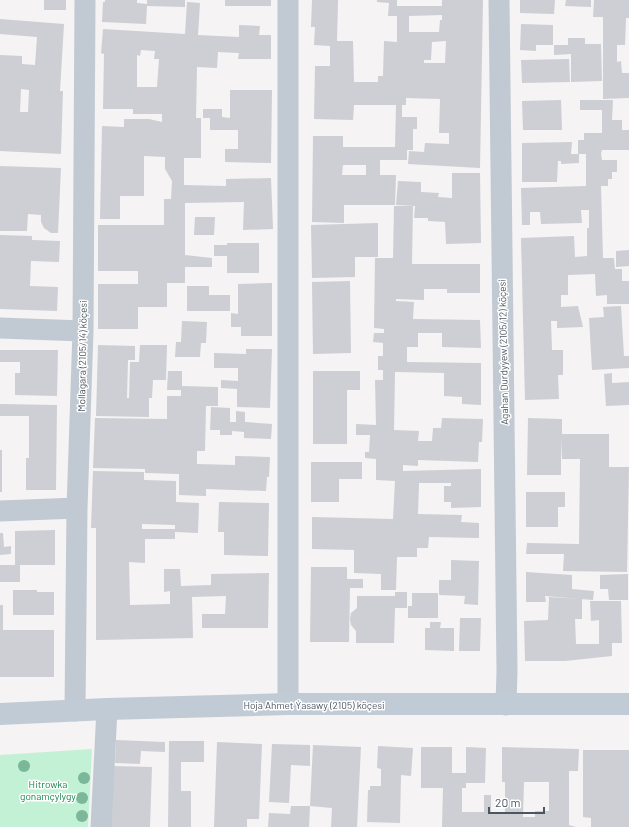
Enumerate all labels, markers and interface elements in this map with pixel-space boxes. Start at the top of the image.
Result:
street label: Agahan Durdyýew (2105/12) köçesi [496,279,510,425]
street label: Mollagara (2105/14) köçesi [75,300,89,412]
street label: Hoja Ahmet Ýasawy (2105) köçesi [243,699,385,711]
park label: Hitrowka gonamçylygy [20,778,76,802]
scale bar [489,789,544,815]
text: 20 m [495,795,521,809]

